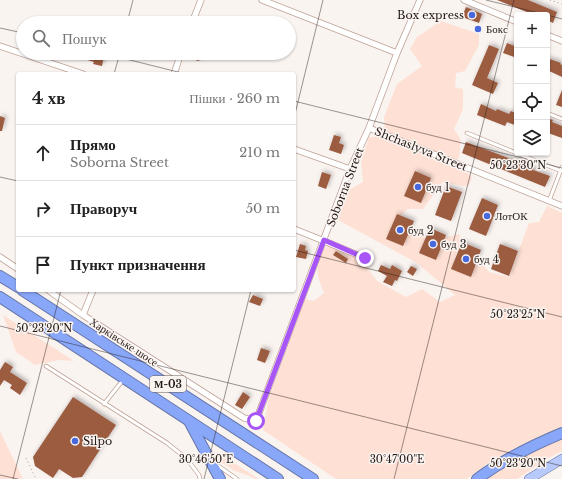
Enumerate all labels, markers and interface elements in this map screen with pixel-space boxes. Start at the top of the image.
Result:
place label: Box express [397,8,464,22]
marker: Box express [467,10,477,20]
map controls [514,12,550,156]
button: + [514,12,550,48]
search box [16,16,296,60]
place label: Бокс [486,22,508,36]
marker: Бокс [473,24,483,34]
icon: search [30,27,52,49]
text: Пошук [62,29,107,48]
button: − [514,48,550,84]
button: locate [514,84,550,120]
text: 4 хв [32,88,66,109]
text: Пішки · 260 m [189,90,280,107]
button: layers [514,120,550,156]
street label: Shchaslyva Street [373,124,470,174]
text: Прямо [70,135,116,154]
icon: ahead [32,142,54,164]
text: 210 m [239,144,280,161]
street label: Soborna Street [323,145,367,229]
text: Soborna Street [70,154,169,171]
text: 50°23'30"N [490,159,546,172]
place label: буд 1 [426,180,450,194]
marker: буд 1 [413,182,423,192]
icon: right [32,198,54,220]
text: Праворуч [70,199,137,218]
text: 50 m [246,200,280,217]
place label: ЛотОК [495,209,528,223]
marker: ЛотОК [482,211,492,221]
place label: буд 2 [408,223,434,237]
marker: буд 2 [395,225,405,235]
place label: буд 3 [441,237,467,251]
marker: буд 3 [428,239,438,249]
route end [356,249,374,267]
place label: буд 4 [474,252,499,266]
icon: arrive [32,254,54,276]
marker: буд 4 [461,254,471,264]
text: Пункт призначення [70,255,206,274]
text: 50°23'25"N [490,308,546,321]
street label: Харківське шосе [87,315,161,369]
text: 50°23'20"N [16,322,72,335]
road number: М-03 [150,376,186,392]
route start [247,412,265,430]
place label: Silpo [83,434,112,448]
marker: Silpo [70,436,80,446]
text: 30°46'50"E [179,453,233,466]
text: 30°47'00"E [370,453,424,466]
text: 50°23'20"N [490,457,546,470]

